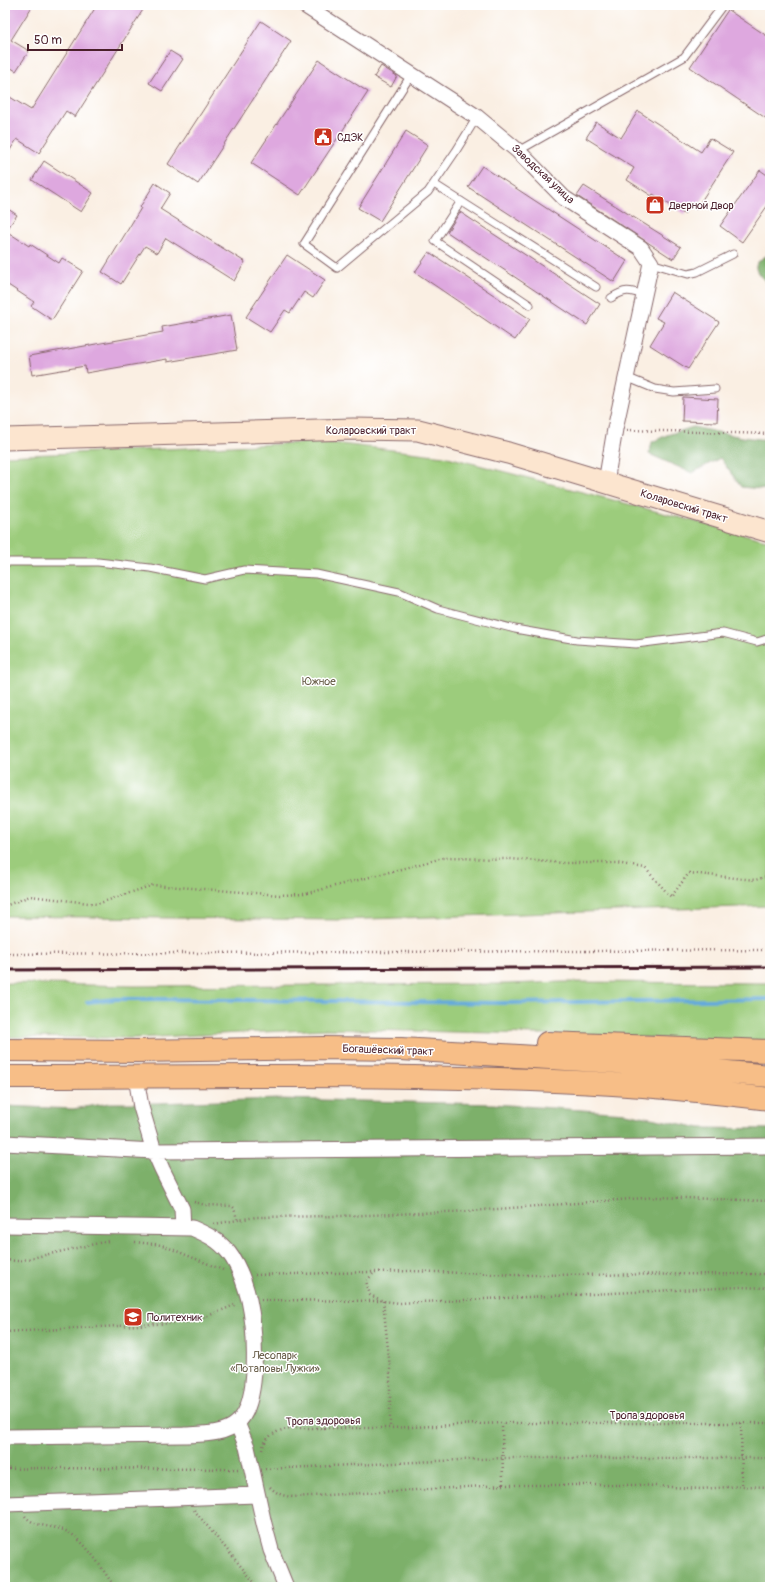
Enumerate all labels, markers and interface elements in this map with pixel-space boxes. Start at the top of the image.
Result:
scale bar [28,26,122,52]
text: 50 m [34,33,62,48]
public building icon: СДЭК [312,126,334,148]
place label: СДЭК [337,131,363,144]
street label: Заводская улица [509,142,577,206]
shop icon: Дверной Двор [644,194,666,216]
place label: Дверной Двор [668,199,734,212]
street label: Коларовский тракт [326,424,417,437]
street label: Коларовский тракт [639,487,730,526]
park label: Южное [302,675,336,688]
street label: Богашёвский тракт [342,1042,434,1058]
school or university icon: Политехник [122,1306,144,1328]
place label: Политехник [147,1311,203,1324]
park label: Лесопарк «Потаповы Лужки» [230,1349,320,1375]
street label: Тропа здоровья [610,1409,684,1422]
street label: Тропа здоровья [285,1414,361,1428]

